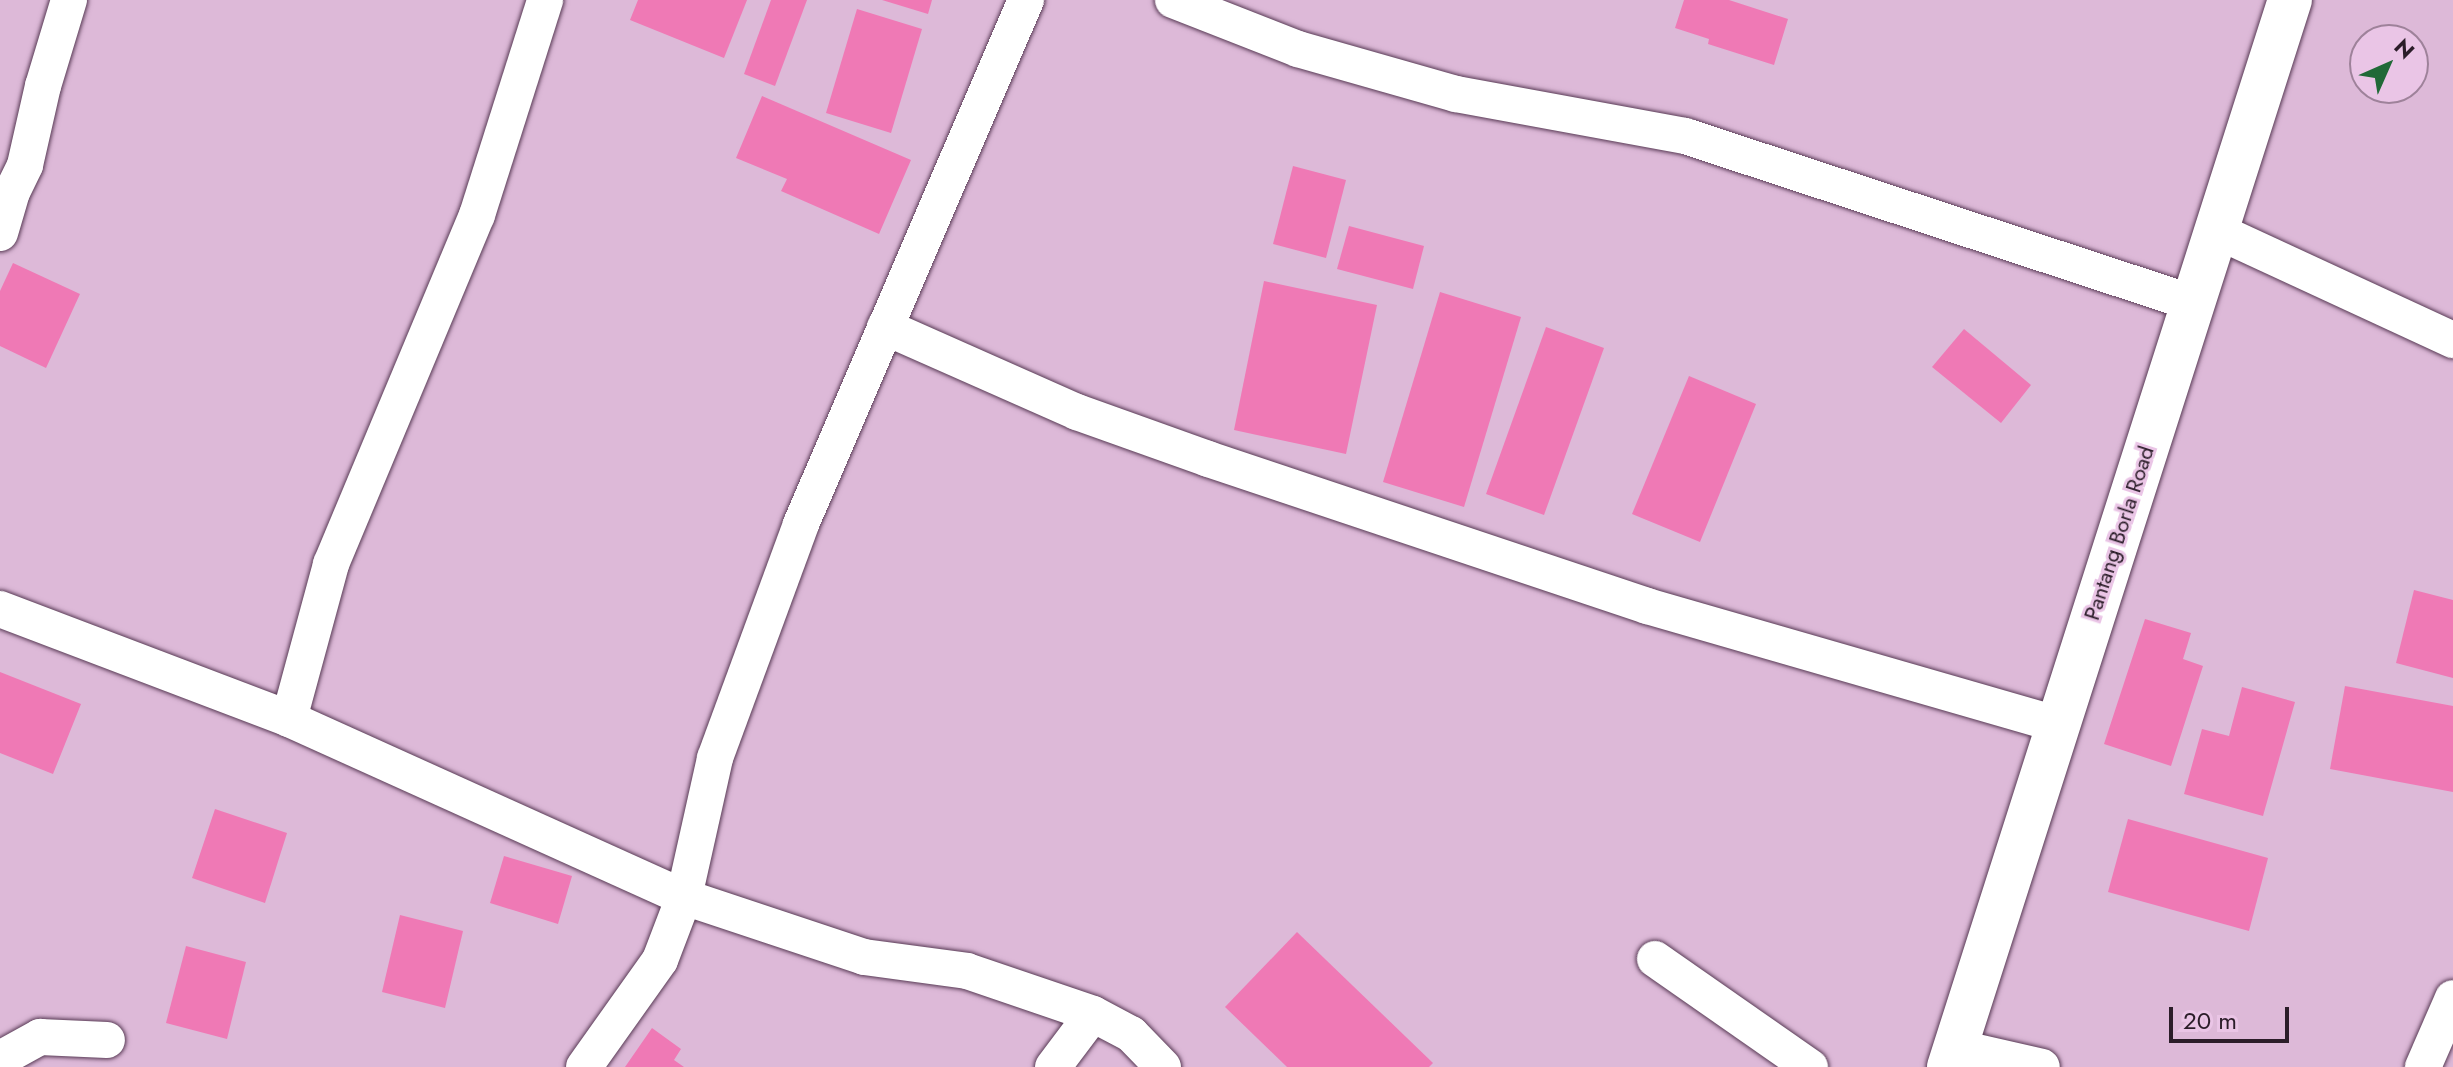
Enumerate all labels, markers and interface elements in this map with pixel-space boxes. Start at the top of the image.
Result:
north arrow [2349,24,2429,104]
text: N [2387,31,2422,66]
street label: Pantang Borla Road [2078,443,2160,623]
scale bar [2173,991,2293,1041]
text: 20 m [2183,1003,2237,1038]

